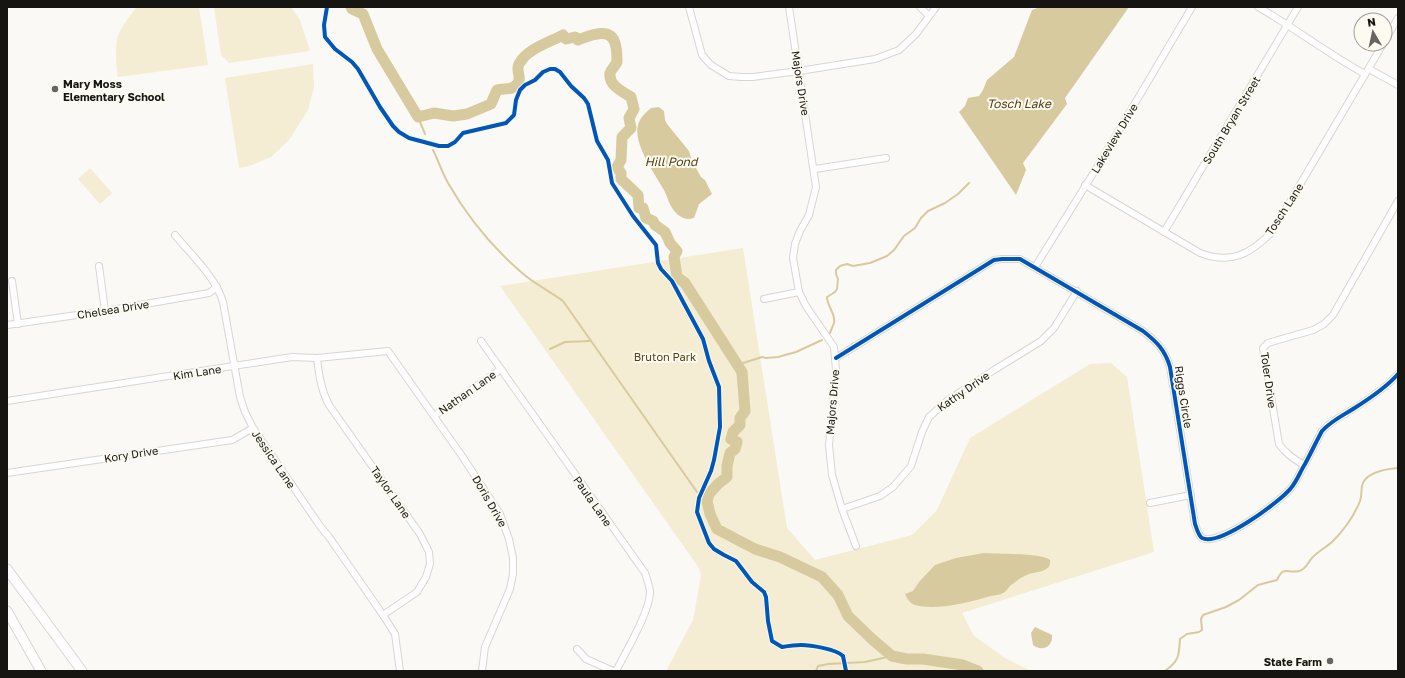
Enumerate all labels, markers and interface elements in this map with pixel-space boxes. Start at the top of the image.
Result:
north arrow [1353,12,1393,52]
text: N [1366,15,1377,29]
street label: Majors Drive [789,50,813,116]
street label: South Bryan Street [1200,74,1262,166]
place label: Mary Moss Elementary School [63,77,165,103]
marker: Mary Moss Elementary School [50,84,60,94]
water label: Tosch Lake [987,96,1052,111]
street label: Lakeview Drive [1088,101,1140,175]
water label: Hill Pond [645,154,699,169]
street label: Tosch Lane [1262,181,1306,237]
street label: Chelsea Drive [76,297,150,321]
park label: Bruton Park [634,350,696,363]
street label: Toler Drive [1259,351,1279,409]
street label: Kim Lane [172,362,222,382]
street label: Riggs Circle [1173,365,1195,429]
street label: Nathan Lane [436,367,498,417]
street label: Kathy Drive [934,368,992,414]
street label: Majors Drive [823,369,841,435]
street label: Jessica Lane [250,427,298,491]
street label: Kory Drive [103,443,159,465]
street label: Taylor Lane [368,463,414,521]
street label: Doris Drive [470,473,510,529]
street label: Paula Lane [571,473,615,529]
place label: State Farm [1264,655,1322,668]
marker: State Farm [1325,656,1335,666]

